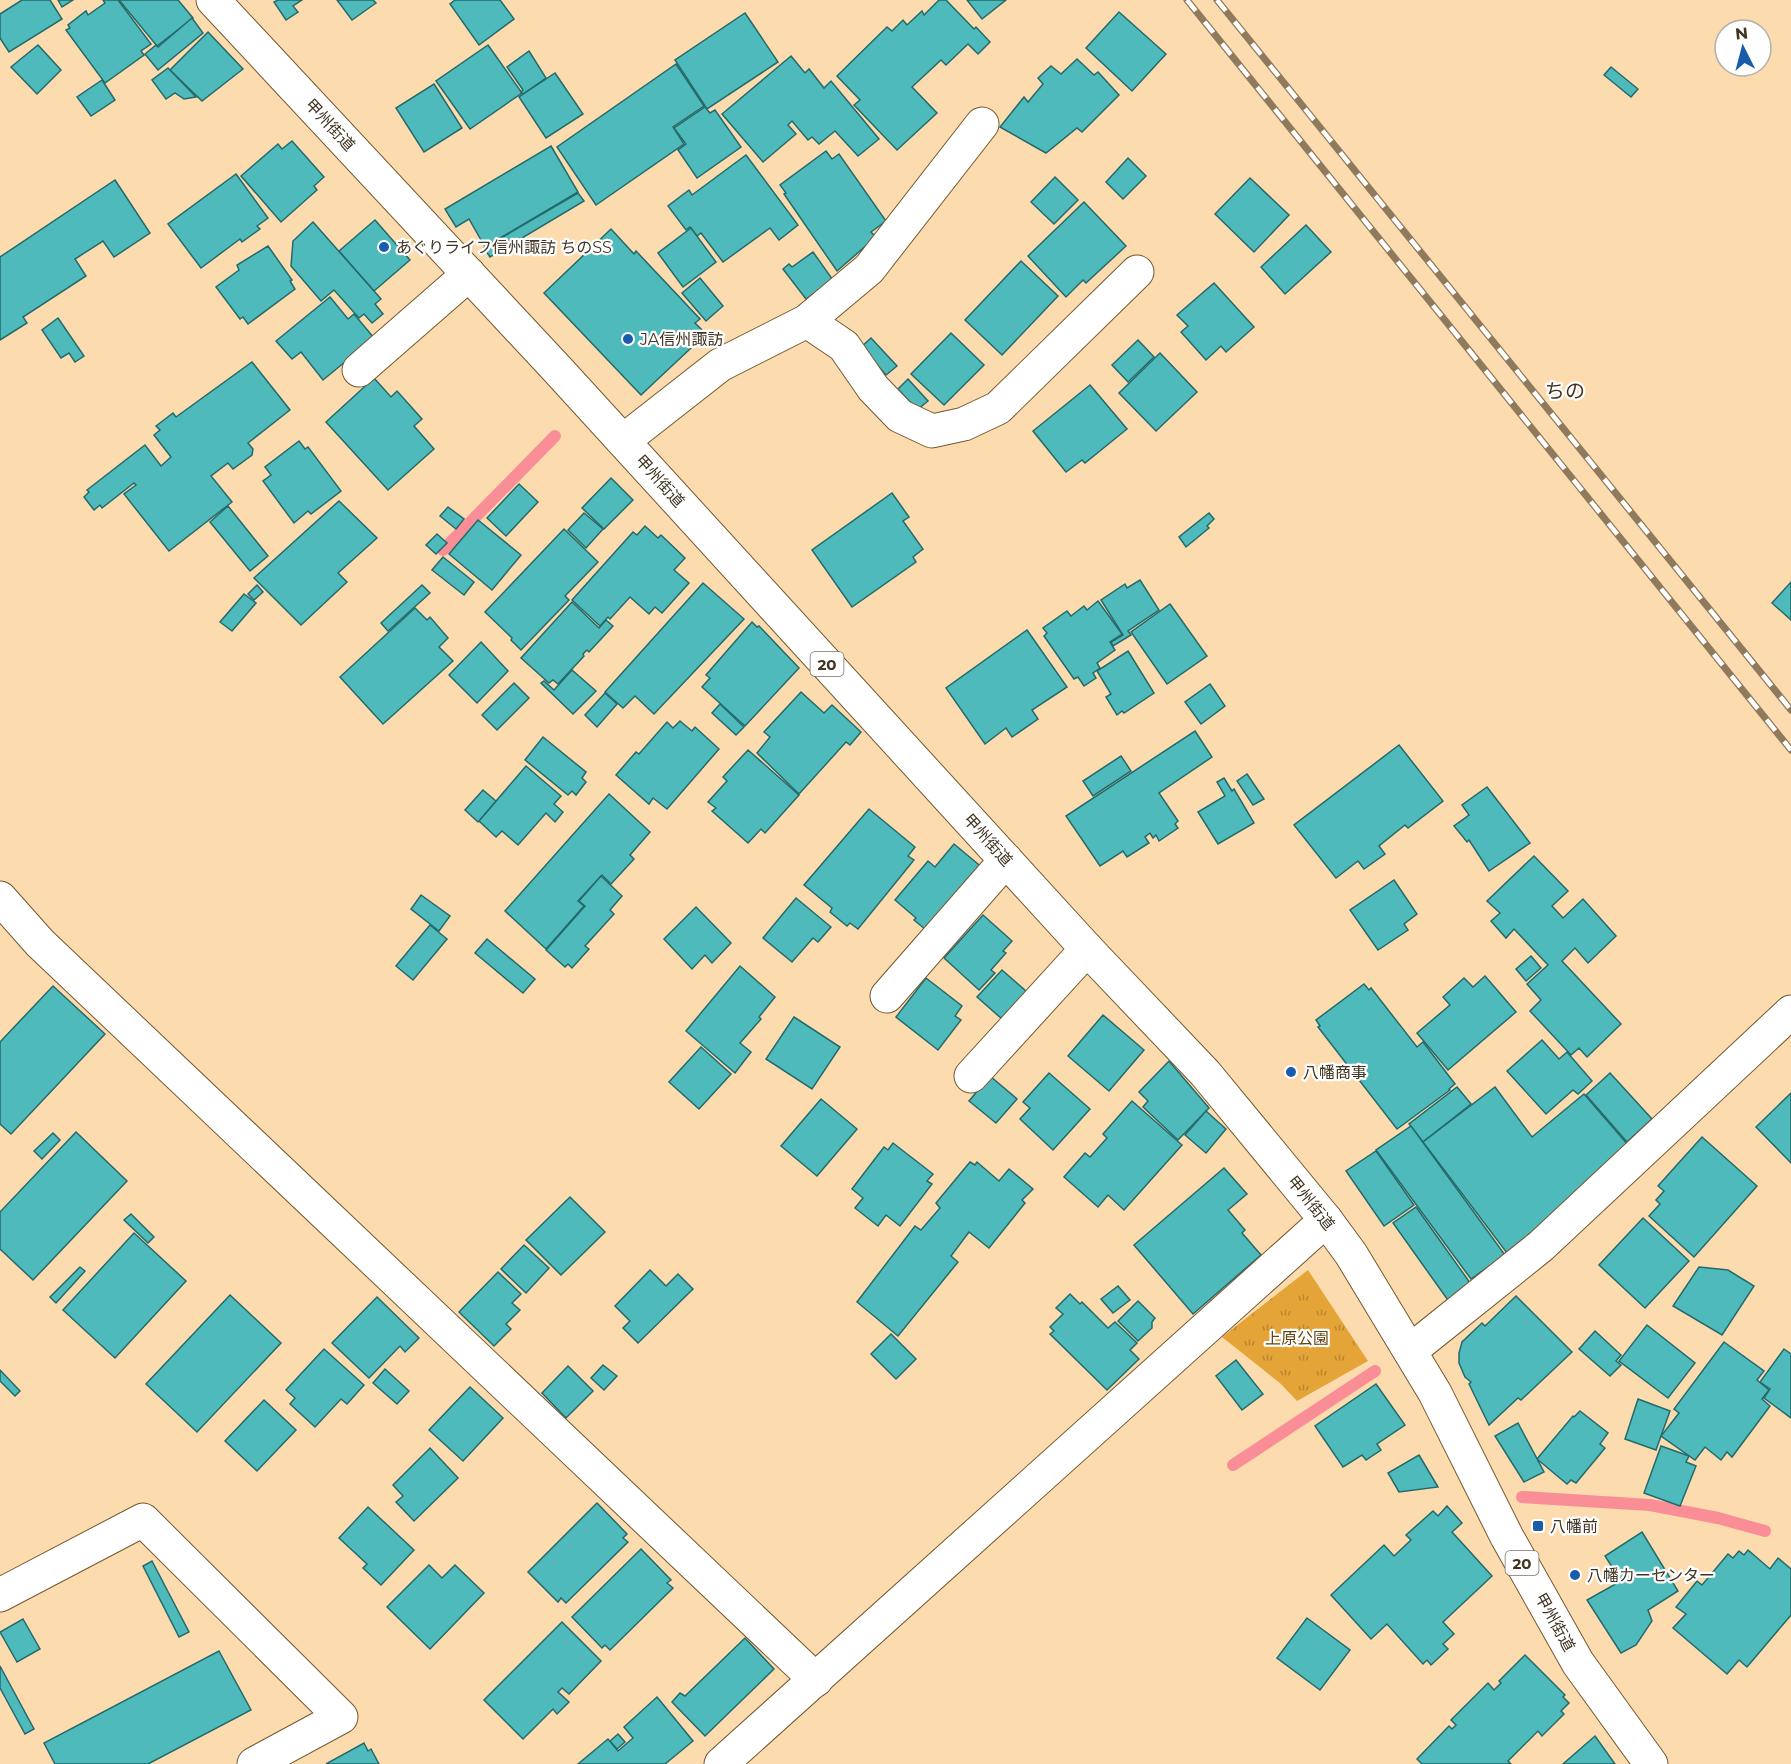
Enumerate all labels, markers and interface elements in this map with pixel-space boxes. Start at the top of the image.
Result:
north arrow [1713,18,1773,78]
text: N [1734,23,1749,44]
street label: 甲州街道 [301,95,359,155]
place label: あぐりライフ信州諏訪 ちのSS [396,238,612,257]
marker: あぐりライフ信州諏訪 ちのSS [377,240,391,254]
place label: JA信州諏訪 [639,330,723,349]
marker: JA信州諏訪 [621,332,635,346]
district label: ちの [1545,379,1585,403]
street label: 甲州街道 [632,451,688,511]
road number: 20 [810,652,844,676]
street label: 甲州街道 [960,810,1016,870]
place label: 八幡商事 [1303,1063,1367,1082]
marker: 八幡商事 [1284,1065,1298,1079]
street label: 甲州街道 [1283,1172,1339,1234]
park label: 上原公園 [1265,1329,1329,1348]
place label: 八幡前 [1550,1517,1598,1536]
marker: 八幡前 [1531,1519,1545,1533]
road number: 20 [1506,1551,1538,1575]
place label: 八幡カーセンター [1587,1566,1715,1585]
marker: 八幡カーセンター [1568,1568,1582,1582]
street label: 甲州街道 [1531,1589,1579,1655]

